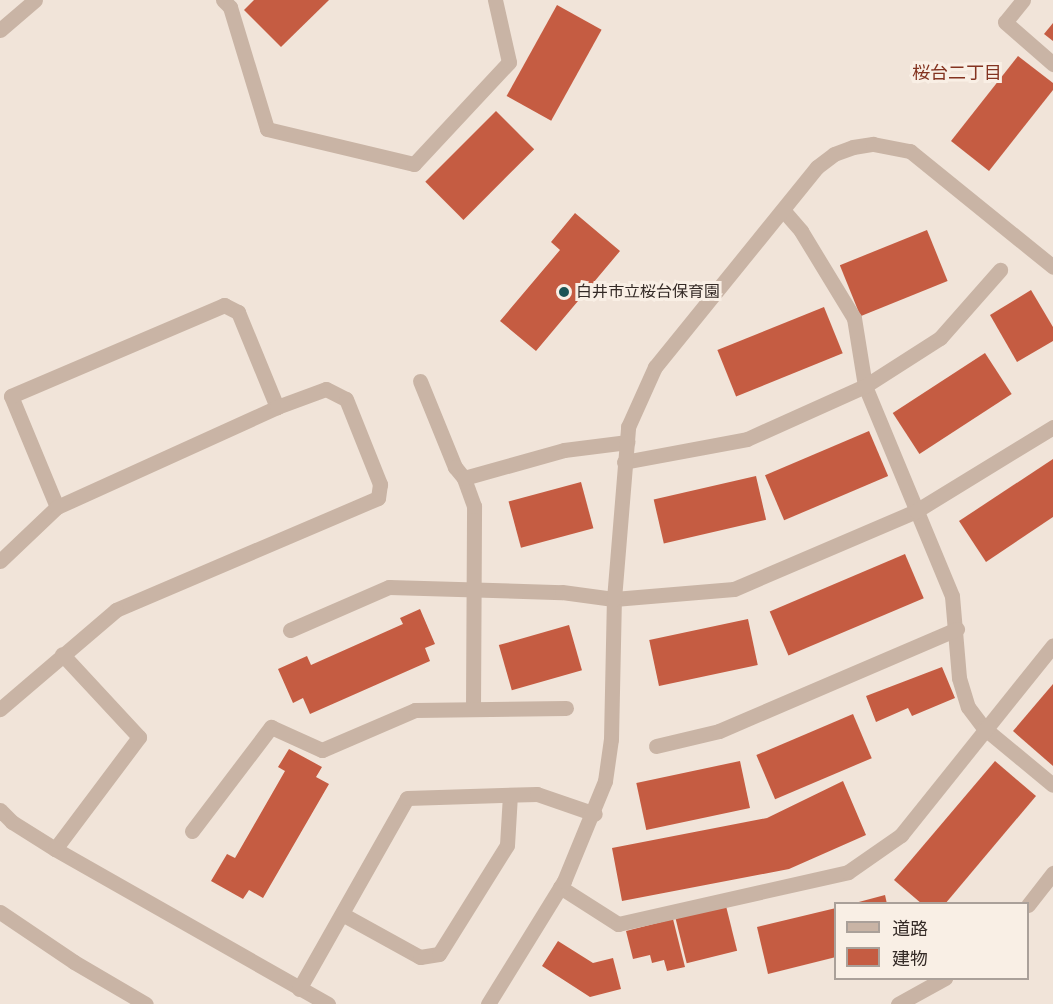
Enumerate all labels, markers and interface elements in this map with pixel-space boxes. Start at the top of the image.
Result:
district label: 桜台二丁目 [912,62,1002,84]
place label: 白井市立桜台保育園 [576,282,720,302]
marker: 白井市立桜台保育園 [557,285,571,299]
legend [834,902,1029,980]
text: 道路 [892,918,928,939]
text: 建物 [892,948,928,969]

